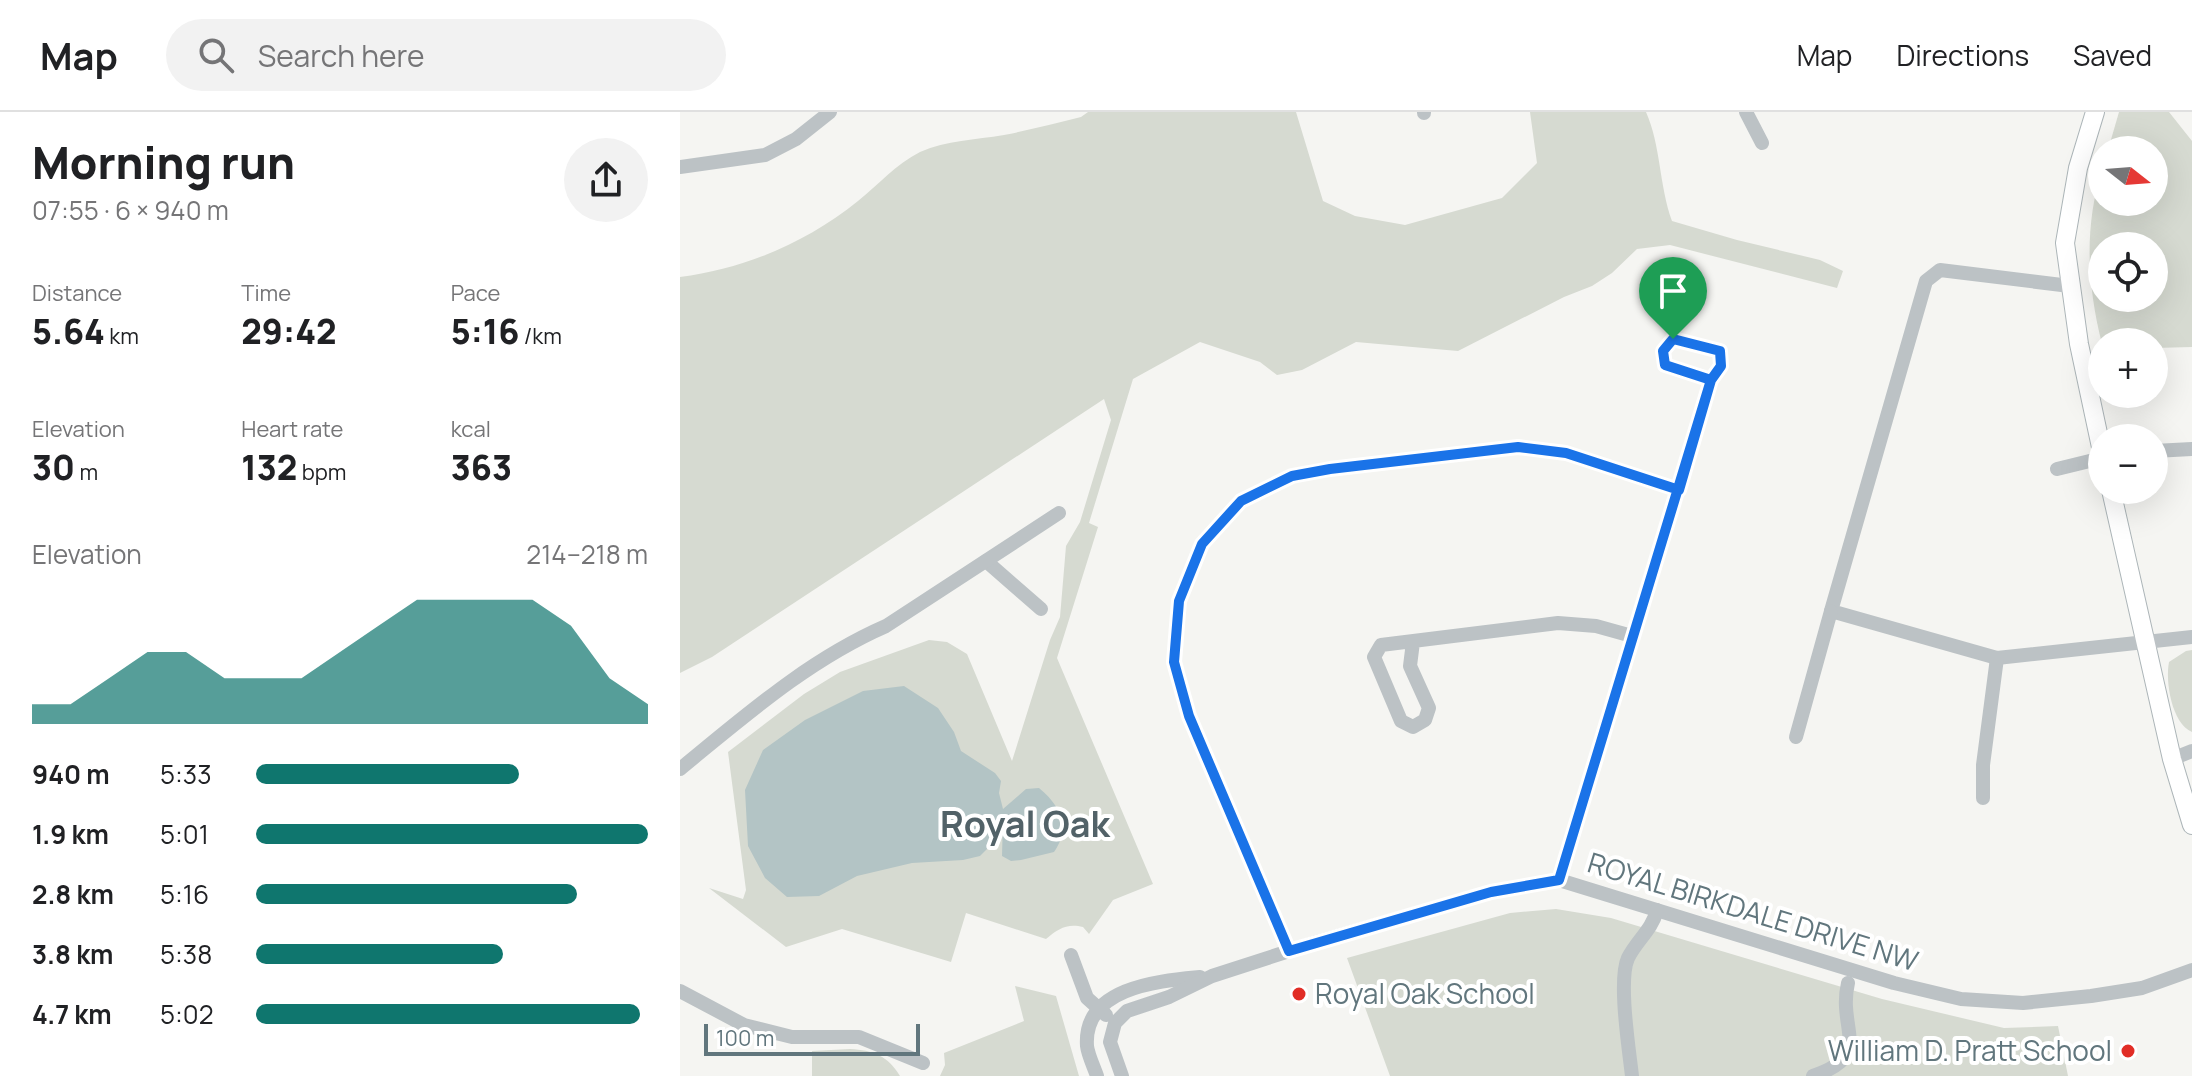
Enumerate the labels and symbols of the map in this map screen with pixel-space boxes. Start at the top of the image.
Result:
north arrow [2088,136,2168,216]
pin [1639,257,1707,339]
district label: Royal Oak [940,799,1112,848]
street label: ROYAL BIRKDALE DRIVE NW [1583,843,1923,979]
place label: Royal Oak School [1315,974,1535,1012]
marker: Royal Oak School [1290,985,1308,1003]
scale bar [704,1020,920,1056]
place label: William D. Pratt School [1828,1031,2112,1069]
marker: William D. Pratt School [2119,1042,2137,1060]

